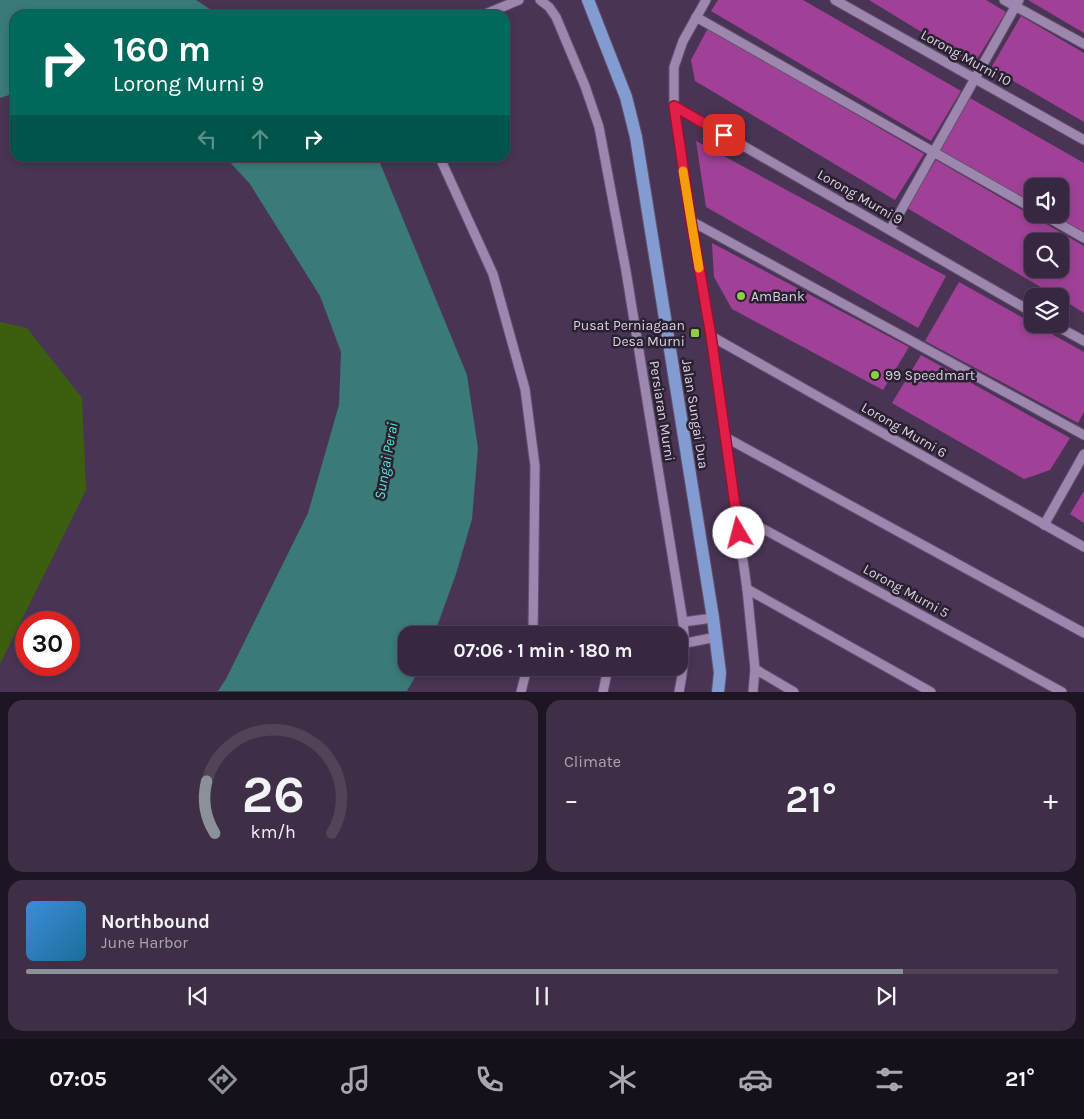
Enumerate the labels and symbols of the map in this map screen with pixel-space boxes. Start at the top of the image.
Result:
street label: Lorong Murni 10 [918,26,1014,90]
pin [703,114,745,156]
street label: Lorong Murni 9 [814,166,906,228]
place label: AmBank [751,288,805,305]
marker: AmBank [735,290,747,302]
place label: Pusat Perniagaan Desa Murni [573,317,685,350]
marker: Pusat Perniagaan Desa Murni [689,327,701,339]
street label: Jalan Sungai Dua [678,358,712,470]
street label: Persiaran Murni [646,359,678,463]
place label: 99 Speedmart [885,367,975,384]
marker: 99 Speedmart [869,369,881,381]
street label: Lorong Murni 6 [858,399,950,461]
water label: Sungai Perai [370,421,402,501]
position arrow [712,506,764,558]
street label: Lorong Murni 5 [860,560,952,622]
speed limit sign: 30 [15,611,80,676]

